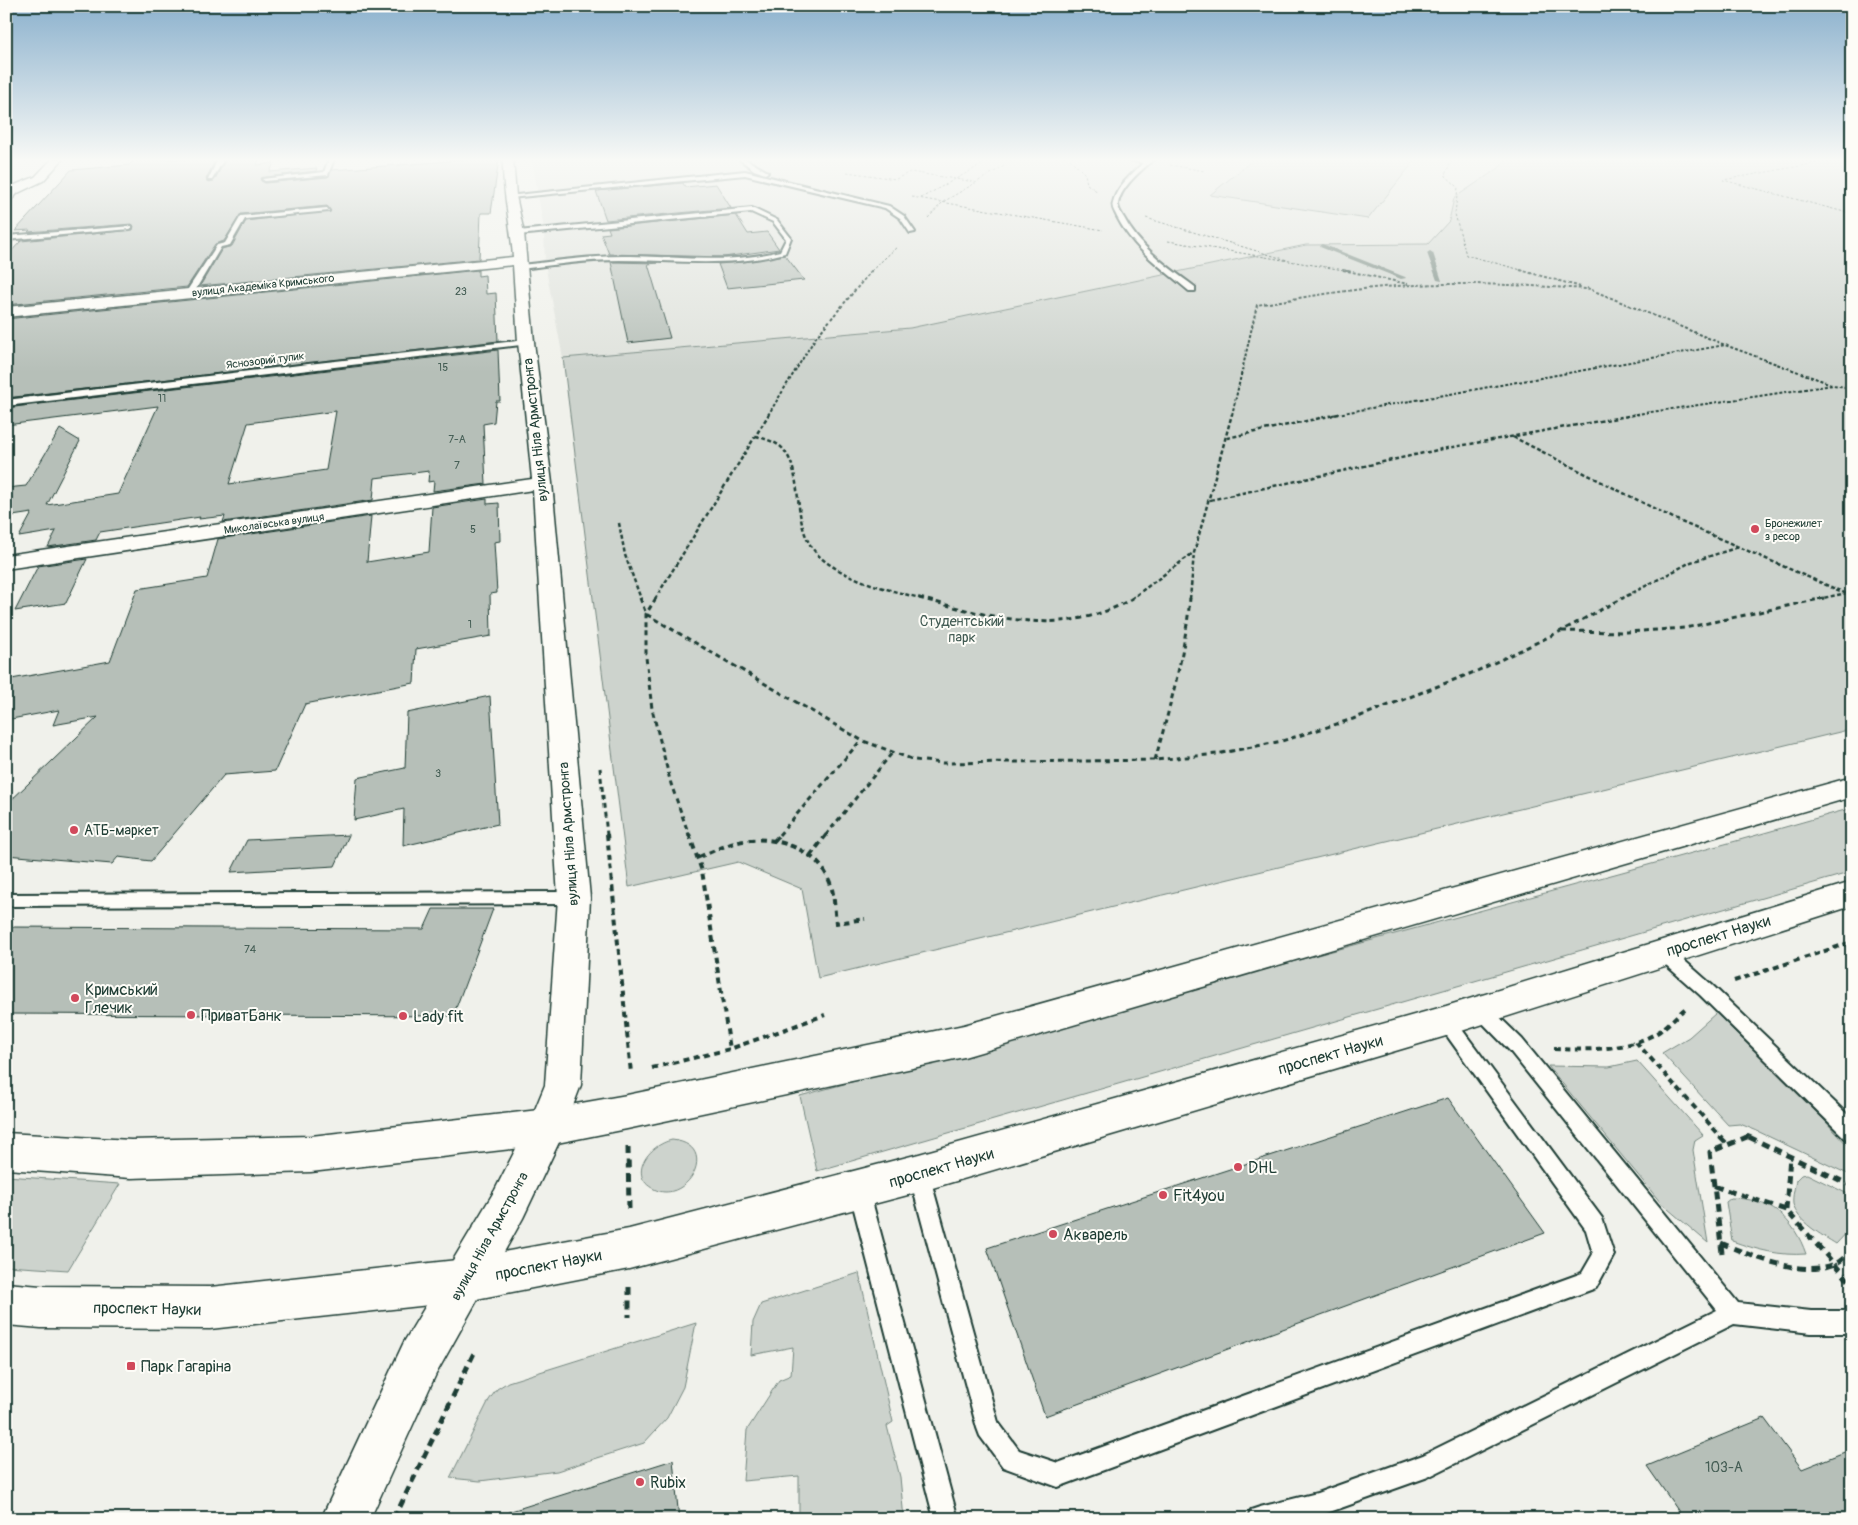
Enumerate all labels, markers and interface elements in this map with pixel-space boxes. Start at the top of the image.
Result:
street label: вулиця Академіка Кримського [191,272,335,299]
house number: 23 [455,285,467,298]
street label: Яснозорий тупик [225,349,305,372]
street label: вулиця Ніла Армстронга [520,357,551,503]
house number: 15 [438,361,448,374]
house number: 11 [158,392,166,405]
house number: 7-А [448,433,466,446]
house number: 7 [454,459,460,472]
street label: Миколаївська вулиця [223,510,325,537]
place label: Бронежилет з ресор [1765,517,1823,543]
house number: 5 [470,523,476,536]
marker: Бронежилет з ресор [1749,523,1761,535]
park label: Студентський парк [920,613,1004,646]
house number: 1 [468,618,472,631]
street label: вулиця Ніла Армстронга [555,761,582,907]
house number: 3 [435,767,441,780]
place label: АТБ-маркет [84,822,159,839]
marker: АТБ-маркет [68,824,80,836]
street label: проспект Науки [1664,911,1773,961]
house number: 74 [244,943,257,956]
place label: Кримський Глечик [85,980,158,1018]
marker: Кримський Глечик [69,992,81,1004]
place label: ПриватБанк [201,1006,282,1026]
place label: Lady fit [413,1007,464,1027]
marker: ПриватБанк [185,1009,197,1021]
marker: Lady fit [397,1010,409,1022]
street label: проспект Науки [1276,1030,1385,1079]
street label: проспект Науки [887,1143,996,1192]
place label: DHL [1248,1158,1277,1178]
marker: DHL [1232,1161,1244,1173]
street label: вулиця Ніла Армстронга [447,1169,532,1303]
place label: Fit4you [1173,1186,1225,1206]
marker: Fit4you [1157,1189,1169,1201]
place label: Акварель [1063,1225,1128,1245]
marker: Акварель [1047,1228,1059,1240]
street label: проспект Науки [493,1245,603,1285]
street label: проспект Науки [93,1298,201,1320]
place label: Парк Гагаріна [141,1357,231,1377]
marker: Парк Гагаріна [125,1360,137,1372]
house number: 103-А [1705,1459,1743,1476]
place label: Rubix [650,1473,686,1493]
marker: Rubix [634,1476,646,1488]

